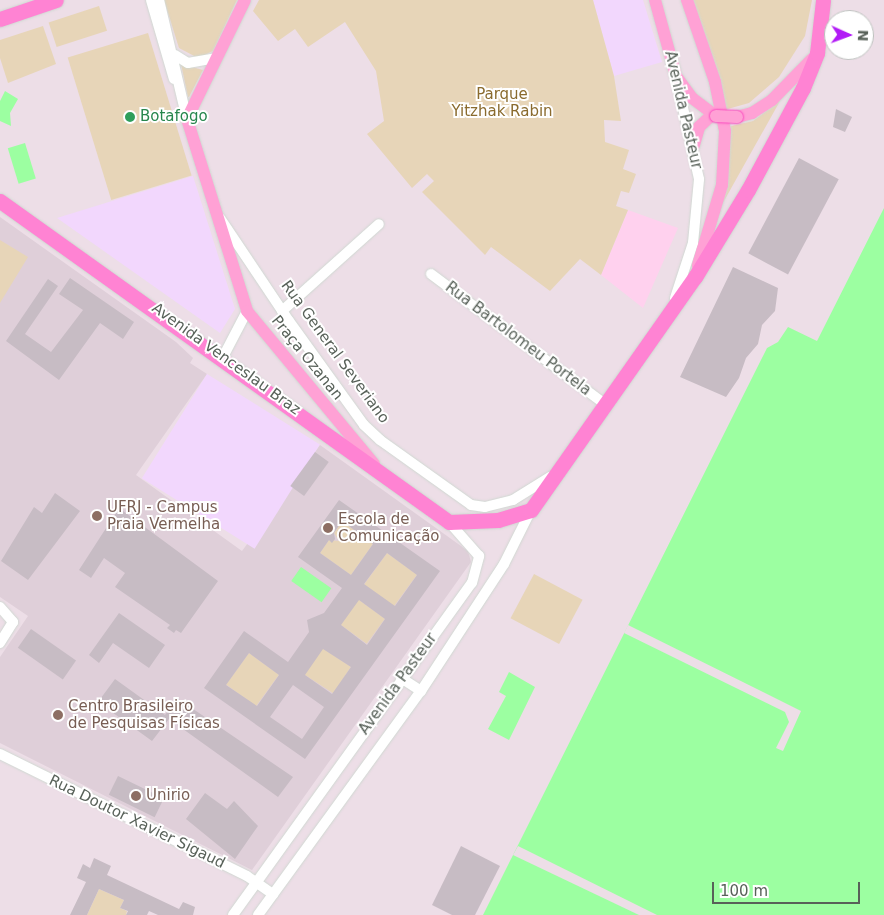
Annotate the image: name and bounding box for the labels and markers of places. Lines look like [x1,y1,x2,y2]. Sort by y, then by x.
place label: Botafogo [140,108,208,126]
marker: Botafogo [124,111,136,123]
place label: UFRJ - Campus Praia Vermelha [107,498,220,533]
marker: UFRJ - Campus Praia Vermelha [91,510,103,522]
place label: Escola de Comunicação [338,510,439,545]
marker: Escola de Comunicação [322,522,334,534]
place label: Centro Brasileiro de Pesquisas Físicas [68,697,220,732]
marker: Centro Brasileiro de Pesquisas Físicas [52,709,64,721]
place label: Unirio [146,787,190,805]
marker: Unirio [130,790,142,802]

